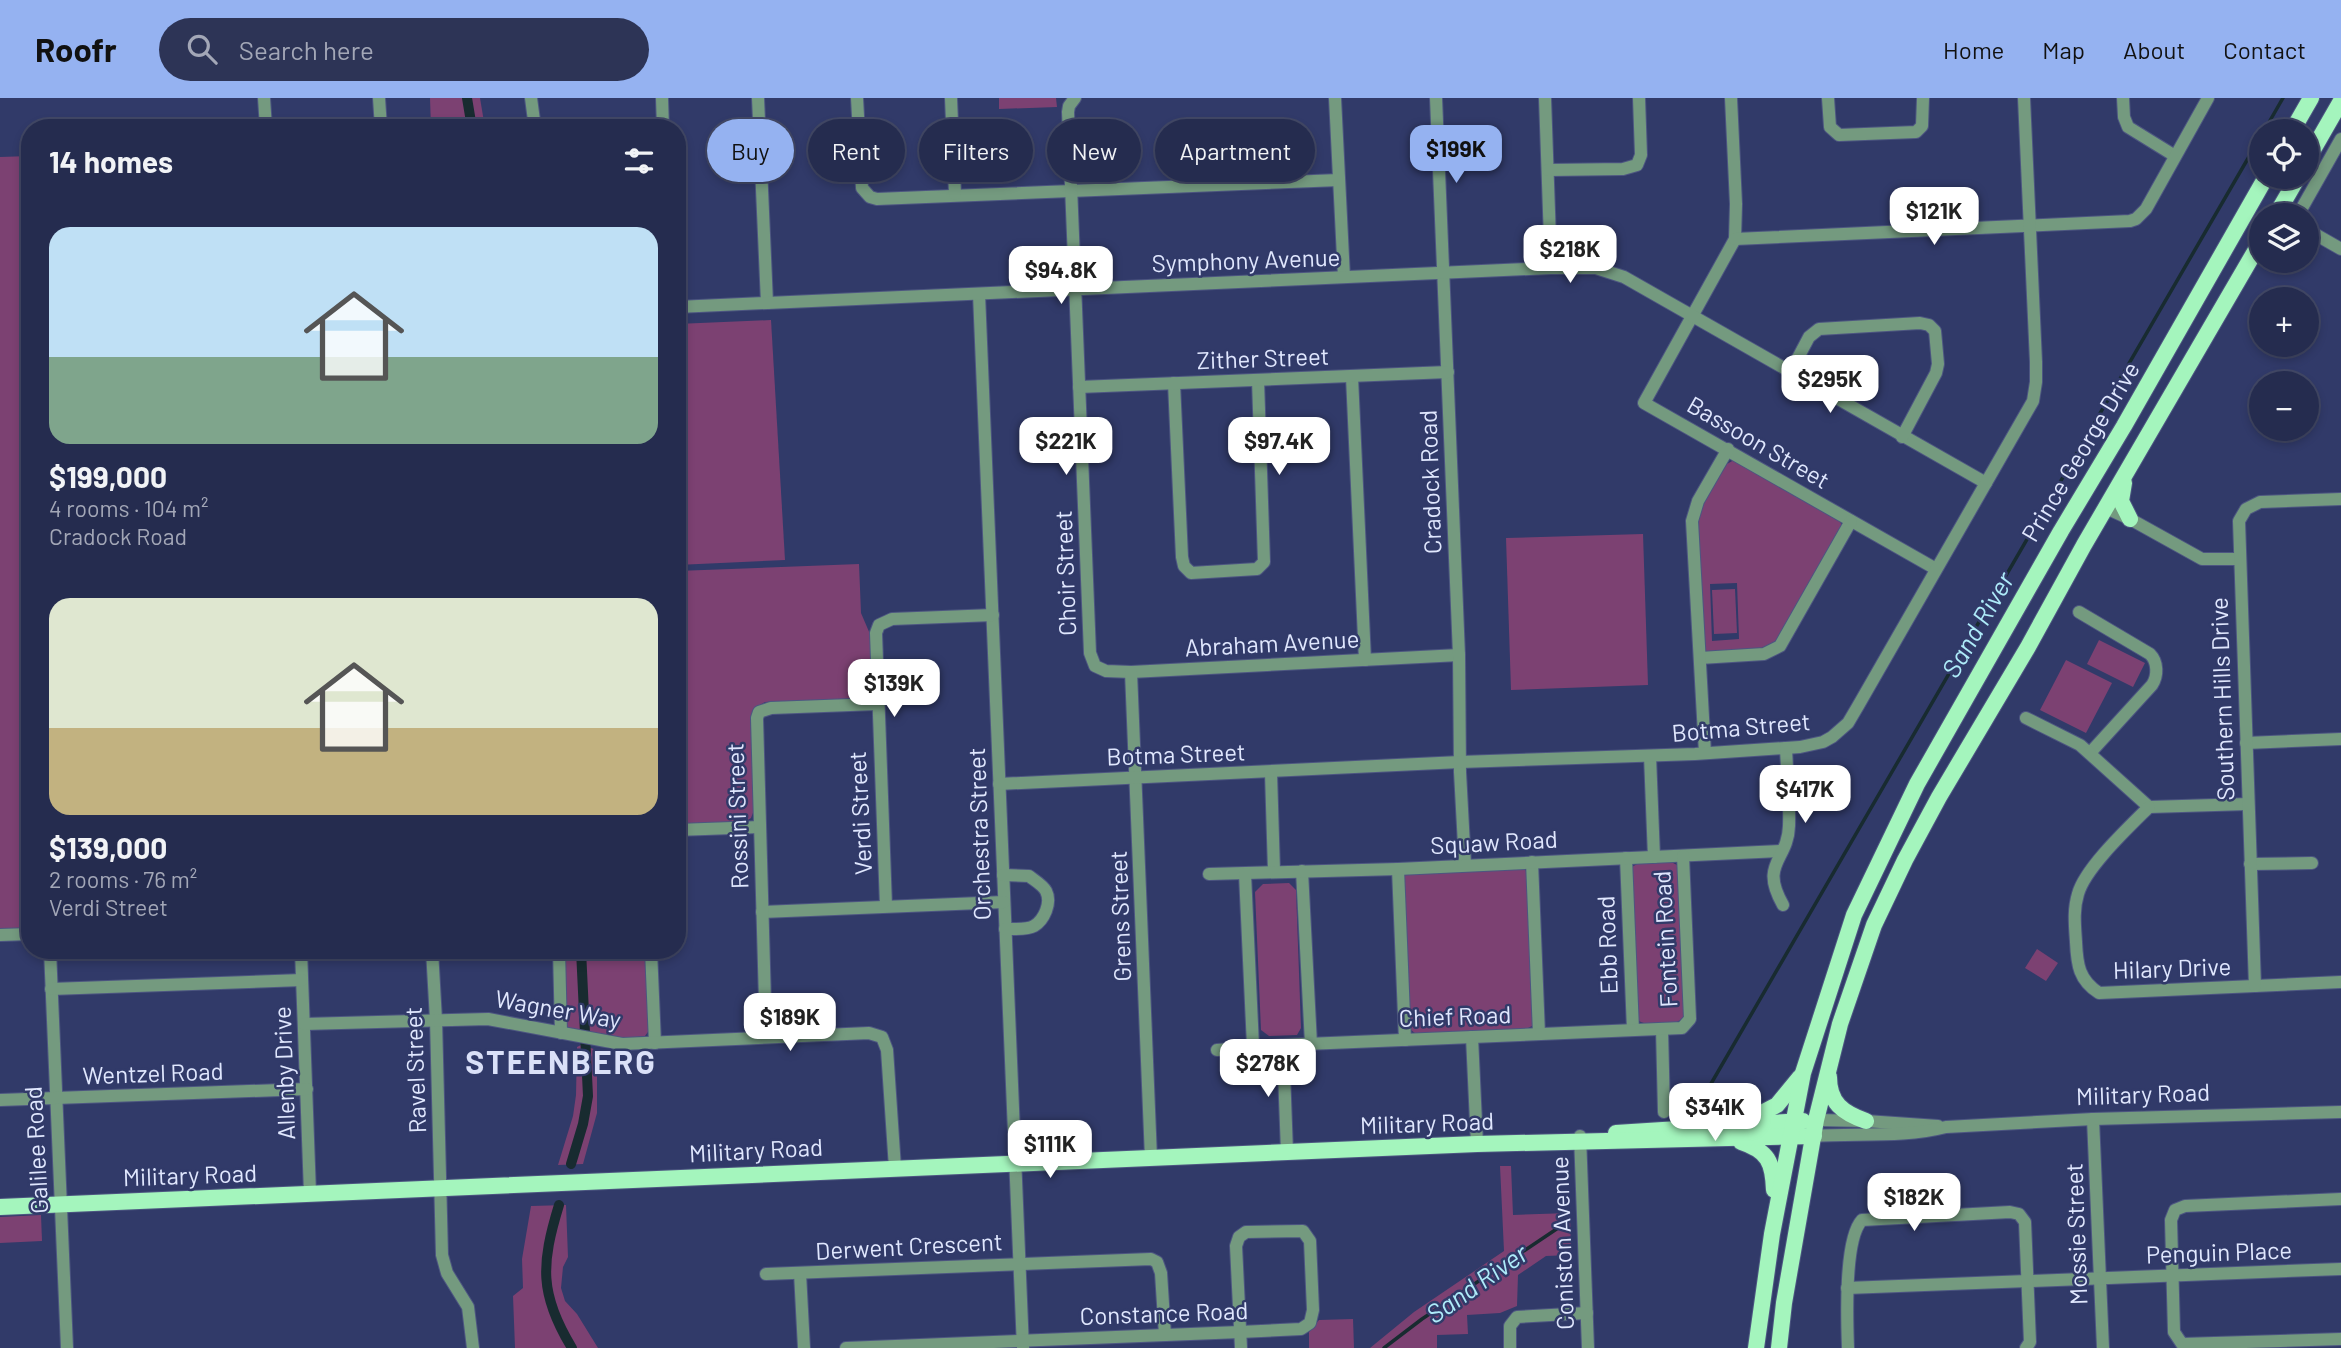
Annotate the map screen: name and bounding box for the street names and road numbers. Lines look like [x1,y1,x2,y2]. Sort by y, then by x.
street label: Symphony Avenue [1151,242,1341,277]
street label: Zither Street [1196,341,1330,374]
street label: Prince George Drive [2015,356,2145,546]
street label: Bassoon Street [1683,389,1835,494]
street label: Cradock Road [1412,410,1447,555]
street label: Choir Street [1048,510,1081,636]
street label: Southern Hills Drive [2203,597,2240,801]
street label: Abraham Avenue [1184,623,1360,662]
street label: Botma Street [1670,706,1811,747]
street label: Botma Street [1106,737,1246,770]
street label: Rossini Street [719,743,754,889]
street label: Orchestra Street [961,747,996,921]
street label: Verdi Street [842,750,877,876]
street label: Squaw Road [1430,824,1558,859]
street label: Grens Street [1103,850,1136,982]
street label: Fontein Road [1646,870,1683,1008]
street label: Ebb Road [1590,895,1623,995]
street label: Hilary Drive [2112,951,2232,984]
street label: Wagner Way [493,983,623,1034]
street label: Chief Road [1398,999,1512,1032]
street label: Allenby Drive [267,1006,300,1140]
street label: Ravel Street [398,1006,431,1134]
street label: Wentzel Road [82,1056,224,1089]
street label: Military Road [2075,1077,2211,1110]
street label: Galilee Road [18,1086,53,1214]
street label: Military Road [1359,1106,1495,1139]
street label: Military Road [688,1132,824,1167]
street label: Coniston Avenue [1544,1156,1579,1330]
street label: Military Road [122,1158,258,1191]
street label: Mossie Street [2059,1162,2092,1306]
street label: Derwent Crescent [815,1226,1003,1265]
street label: Penguin Place [2145,1234,2293,1269]
street label: Constance Road [1079,1295,1249,1330]

